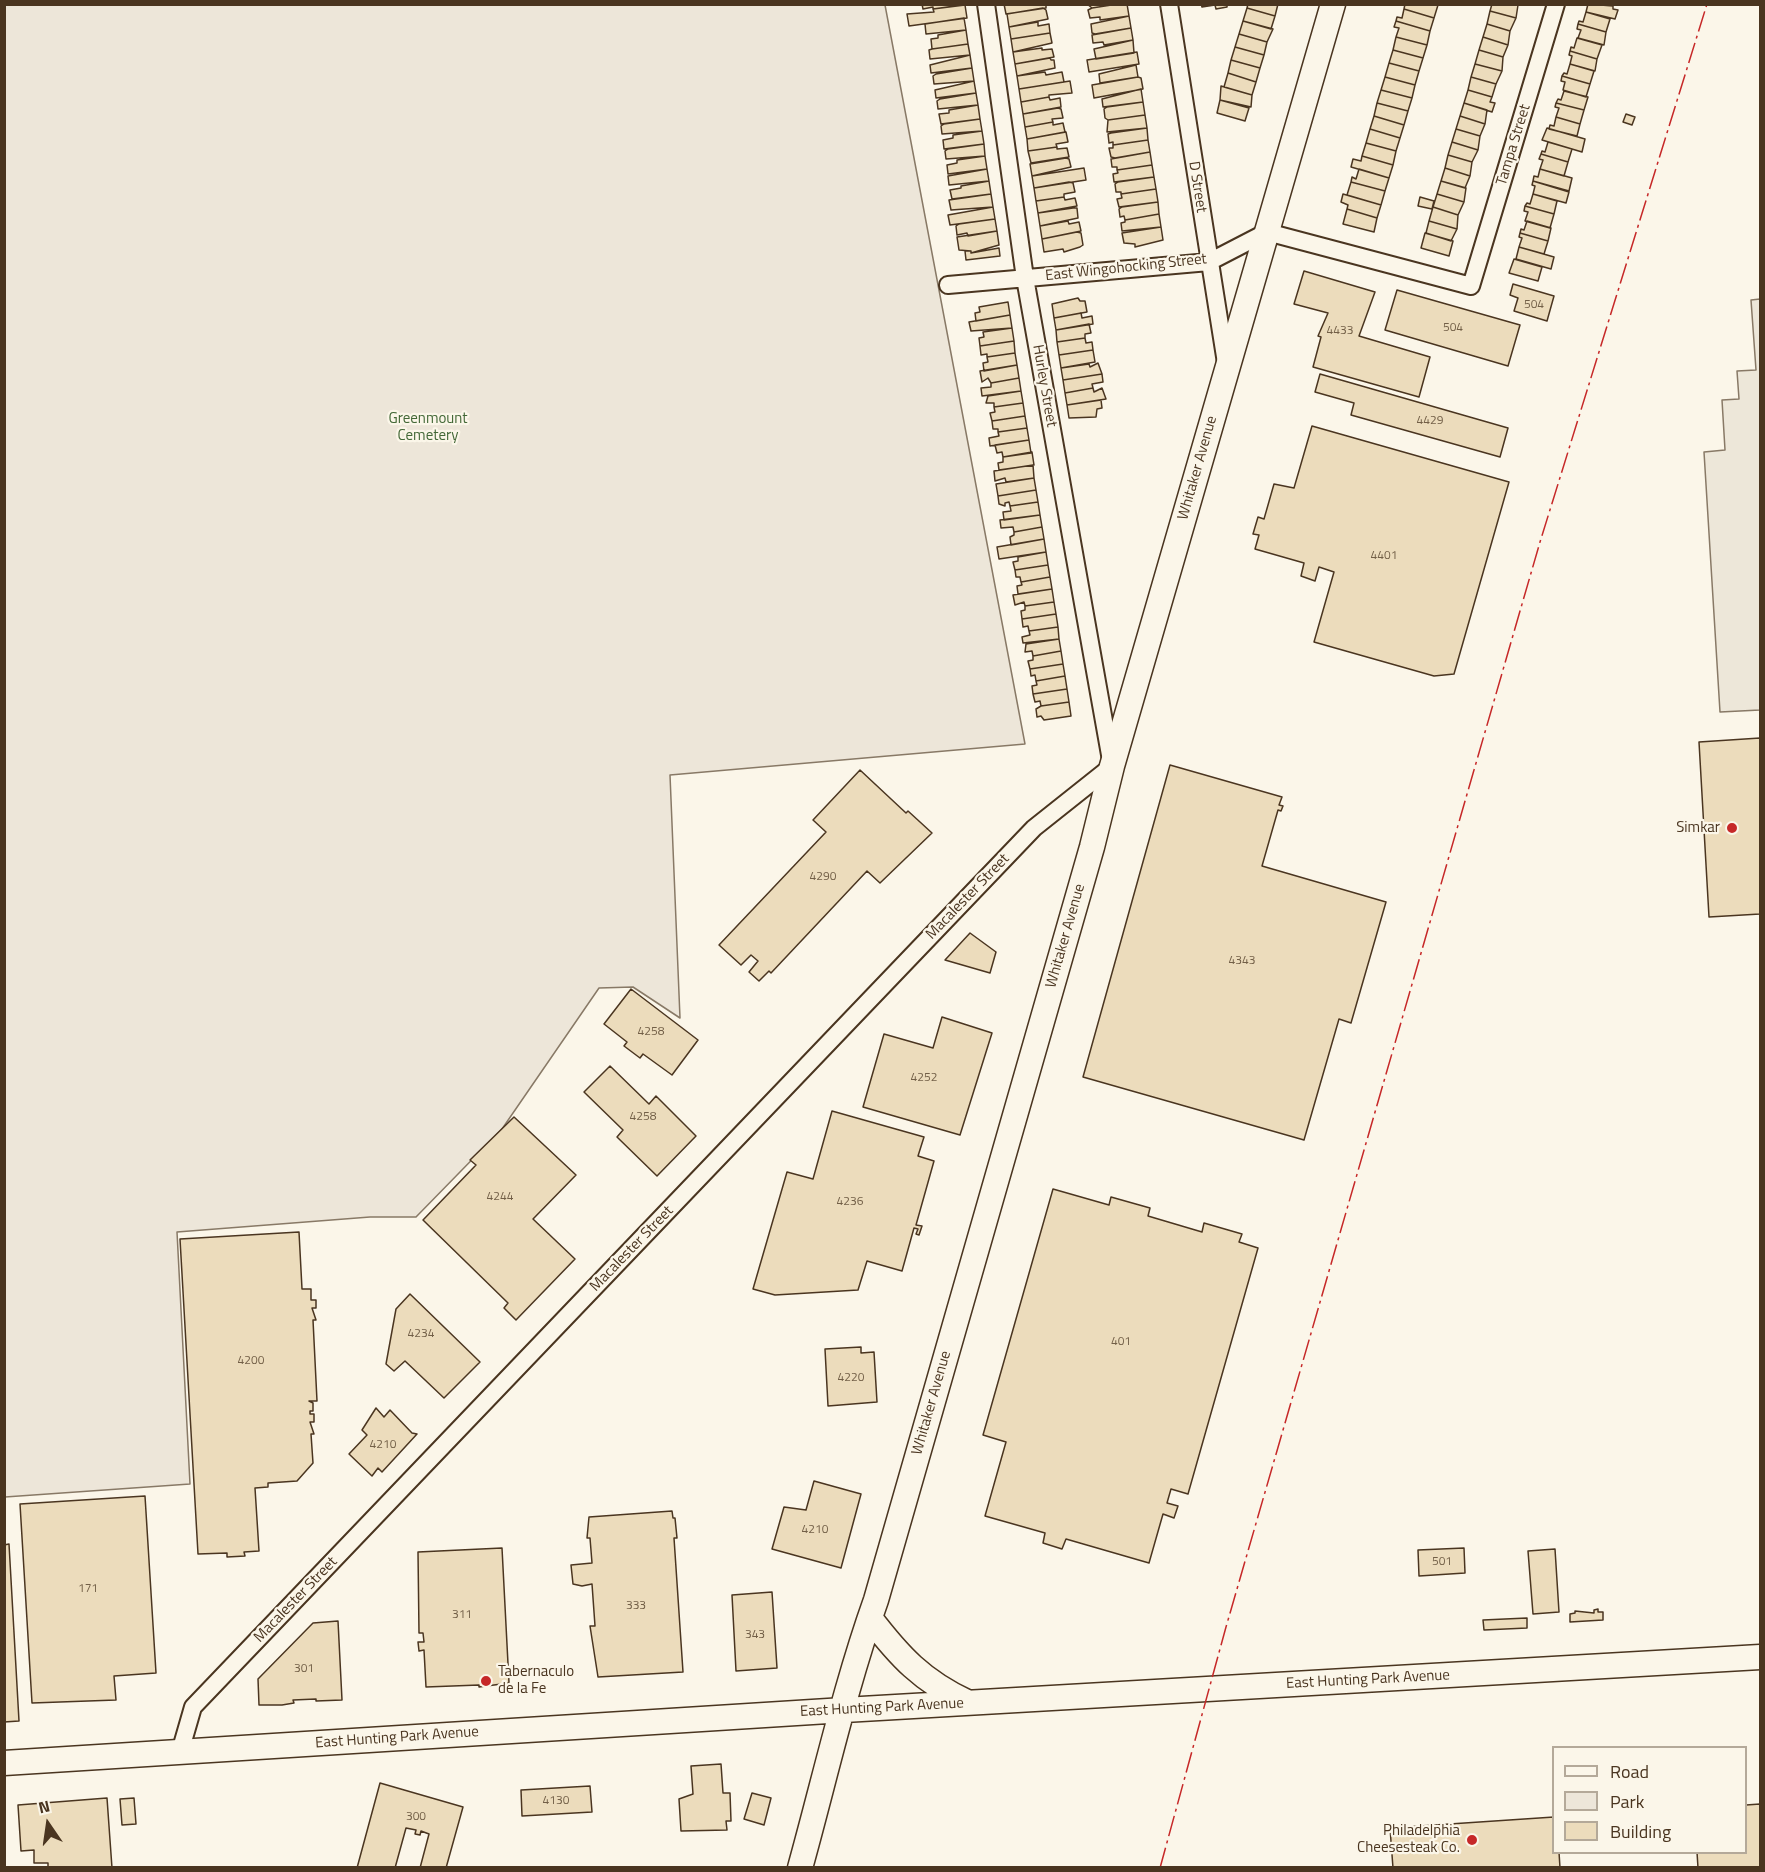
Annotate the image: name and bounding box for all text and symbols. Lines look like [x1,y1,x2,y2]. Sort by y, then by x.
street label: Tampa Street [1493,102,1535,188]
street label: D Street [1184,160,1210,214]
street label: East Wingohocking Street [1044,251,1208,285]
house number: 504 [1524,298,1544,312]
house number: 504 [1443,321,1463,335]
house number: 4433 [1327,324,1353,338]
street label: Hurley Street [1028,343,1060,429]
park label: Greenmount Cemetery [388,410,468,445]
street label: Whitaker Avenue [1175,414,1221,522]
house number: 4429 [1417,414,1443,428]
house number: 4401 [1371,549,1397,563]
place label: Simkar [1676,819,1720,837]
marker: Simkar [1725,821,1739,835]
street label: Macalester Street [923,850,1013,944]
house number: 4290 [810,870,836,884]
street label: Whitaker Avenue [1043,882,1089,990]
house number: 4343 [1229,954,1255,968]
house number: 4258 [638,1025,664,1039]
house number: 4252 [911,1071,937,1085]
house number: 4258 [630,1110,656,1124]
house number: 4244 [487,1190,513,1204]
house number: 4236 [837,1195,863,1209]
street label: Macalester Street [587,1202,677,1296]
house number: 4234 [408,1327,434,1341]
house number: 401 [1111,1335,1131,1349]
street label: Whitaker Avenue [909,1349,955,1457]
house number: 4200 [238,1354,264,1368]
house number: 4220 [838,1371,864,1385]
house number: 4210 [370,1438,396,1452]
house number: 4210 [802,1523,828,1537]
street label: Macalester Street [251,1553,341,1647]
house number: 501 [1432,1555,1452,1569]
house number: 171 [78,1582,98,1596]
house number: 333 [626,1599,646,1613]
house number: 311 [452,1608,472,1622]
house number: 343 [745,1628,765,1642]
house number: 301 [294,1662,314,1676]
place label: Tabernaculo de la Fe [498,1663,574,1698]
street label: East Hunting Park Avenue [1286,1667,1450,1693]
marker: Tabernaculo de la Fe [479,1674,493,1688]
street label: East Hunting Park Avenue [800,1695,964,1721]
street label: East Hunting Park Avenue [315,1723,479,1753]
legend [1552,1746,1747,1854]
text: Road [1610,1758,1649,1785]
text: Park [1610,1788,1644,1815]
north arrow [18,1794,78,1854]
text: N [36,1794,52,1819]
house number: 4130 [543,1794,569,1808]
house number: 300 [406,1810,426,1824]
text: Building [1610,1818,1671,1845]
place label: Philadelphia Cheesesteak Co. [1357,1822,1460,1857]
marker: Philadelphia Cheesesteak Co. [1465,1833,1479,1847]

